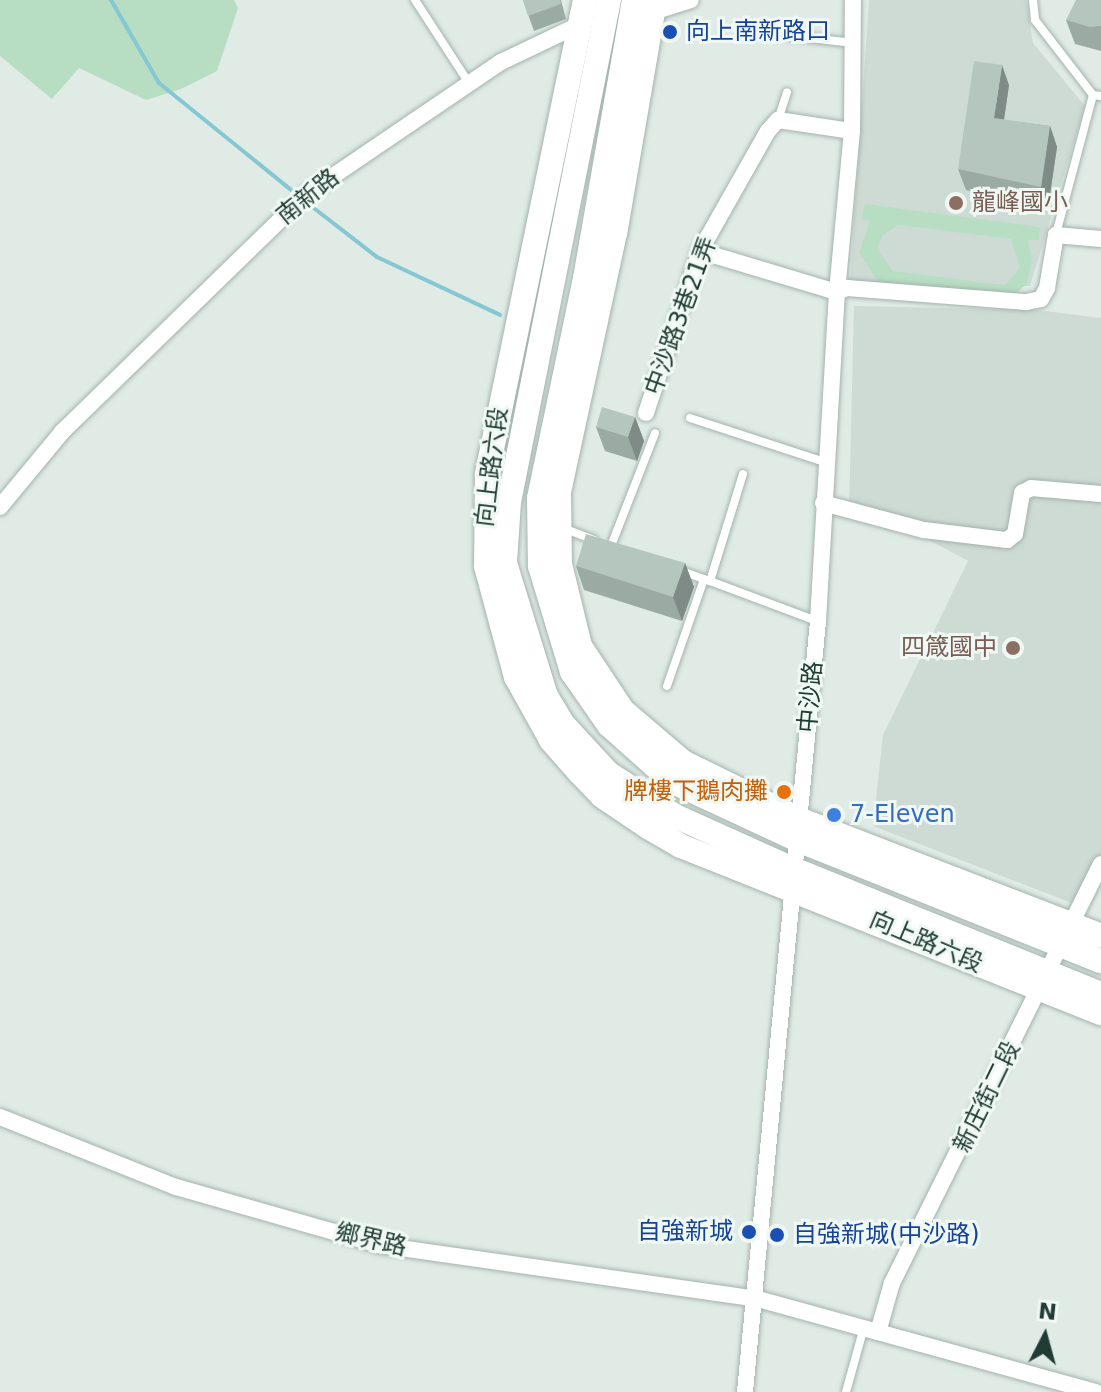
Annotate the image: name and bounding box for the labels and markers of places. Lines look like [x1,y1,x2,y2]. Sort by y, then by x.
place label: 向上南新路口 [686,18,830,46]
marker: 向上南新路口 [661,23,679,41]
place label: 龍峰國小 [972,189,1068,217]
marker: 龍峰國小 [947,194,965,212]
place label: 四箴國中 [901,634,997,662]
marker: 四箴國中 [1004,639,1022,657]
place label: 牌樓下鵝肉攤 [624,778,768,806]
marker: 牌樓下鵝肉攤 [775,783,793,801]
place label: 7-Eleven [850,801,955,829]
marker: 7-Eleven [825,806,843,824]
place label: 自強新城 [637,1218,733,1246]
place label: 自強新城(中沙路) [793,1221,980,1249]
marker: 自強新城 [740,1223,758,1241]
marker: 自強新城(中沙路) [768,1226,786,1244]

